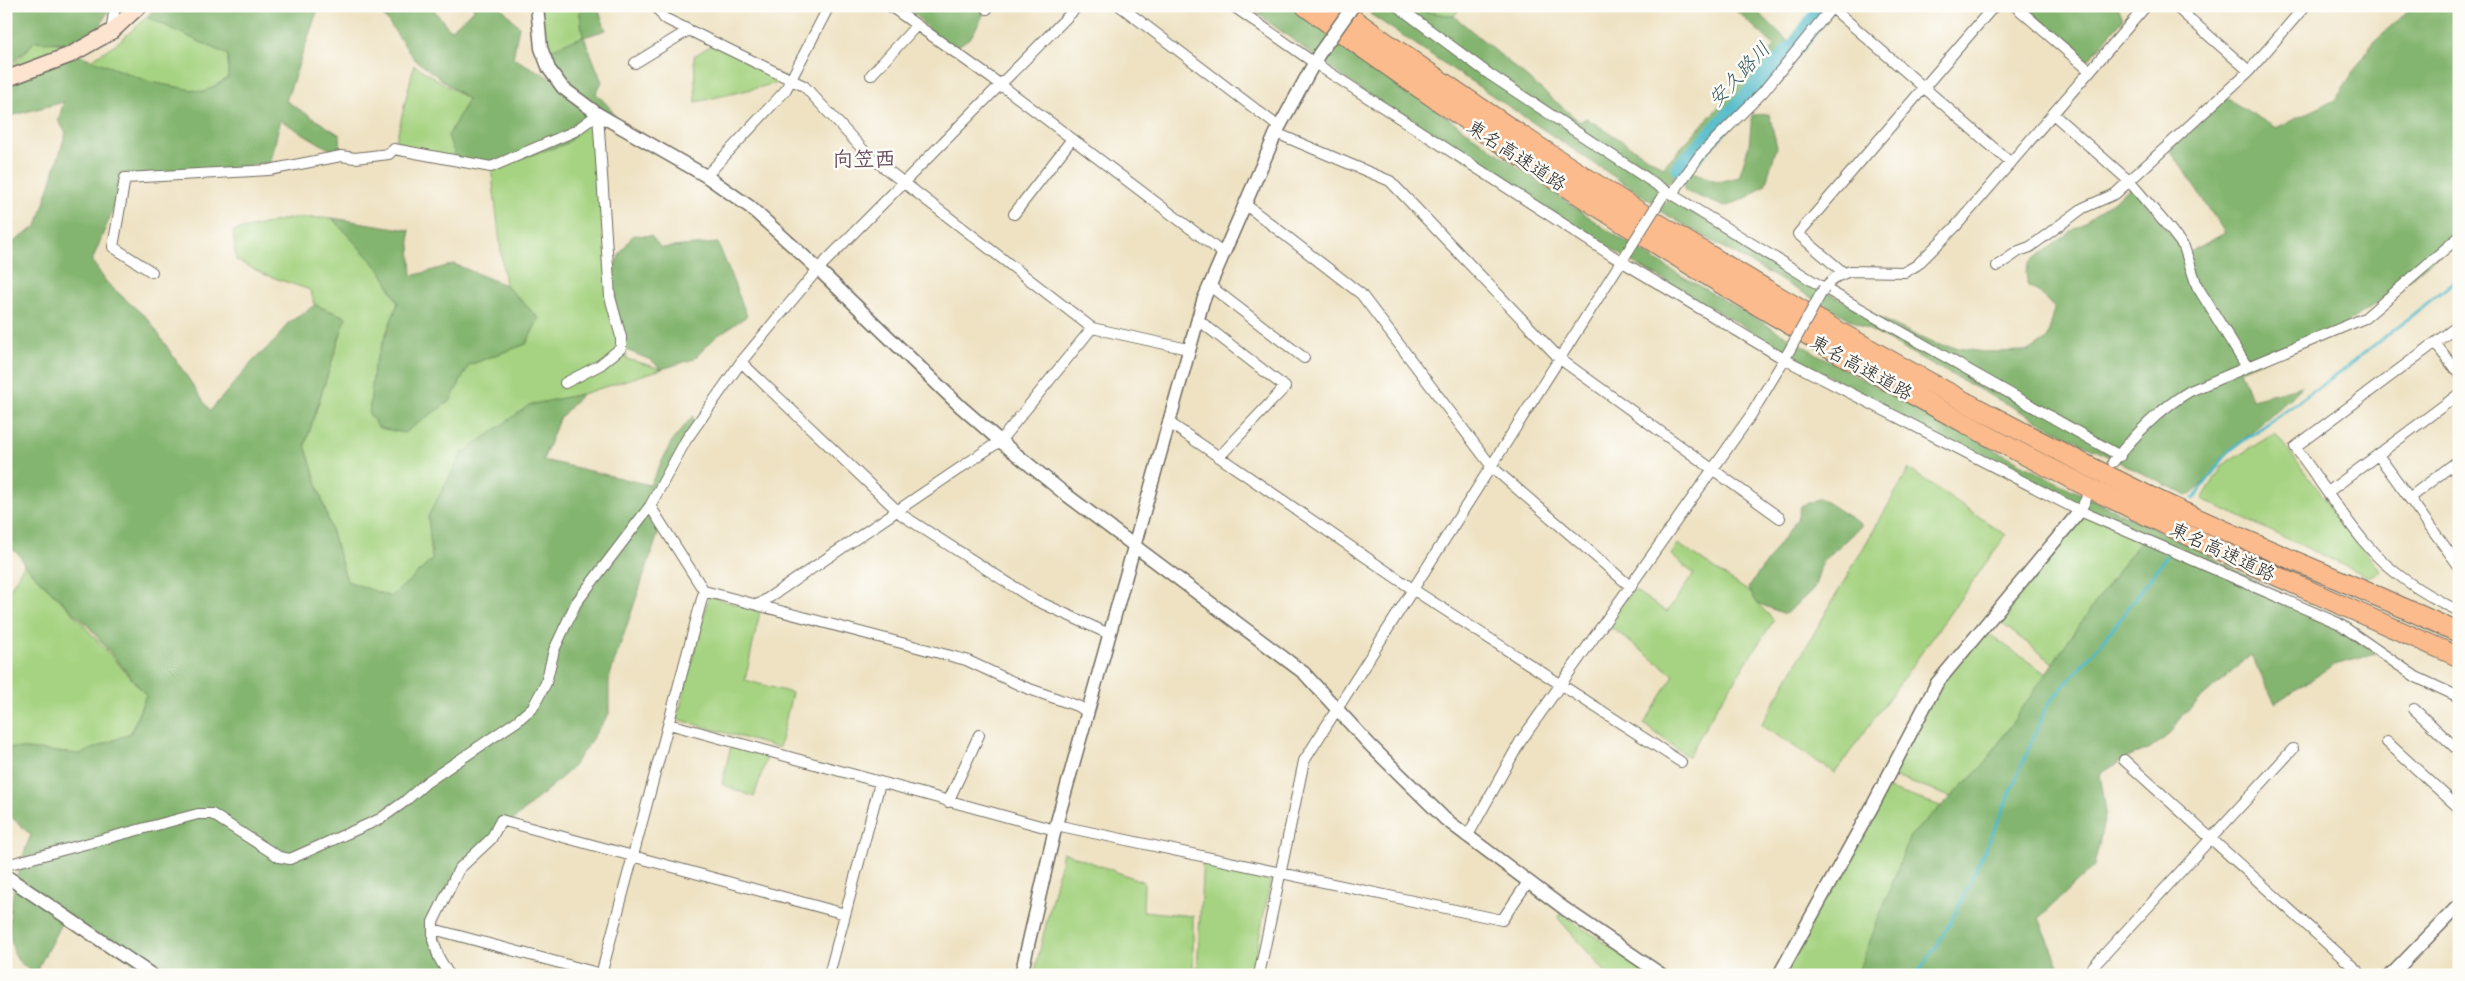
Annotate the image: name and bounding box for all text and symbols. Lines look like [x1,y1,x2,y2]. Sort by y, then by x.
water label: 安久路川 [1703,37,1777,113]
street label: 東名高速道路 [1462,115,1571,198]
district label: 向笠西 [833,146,896,174]
street label: 東名高速道路 [1805,330,1917,407]
street label: 東名高速道路 [2165,517,2279,588]

